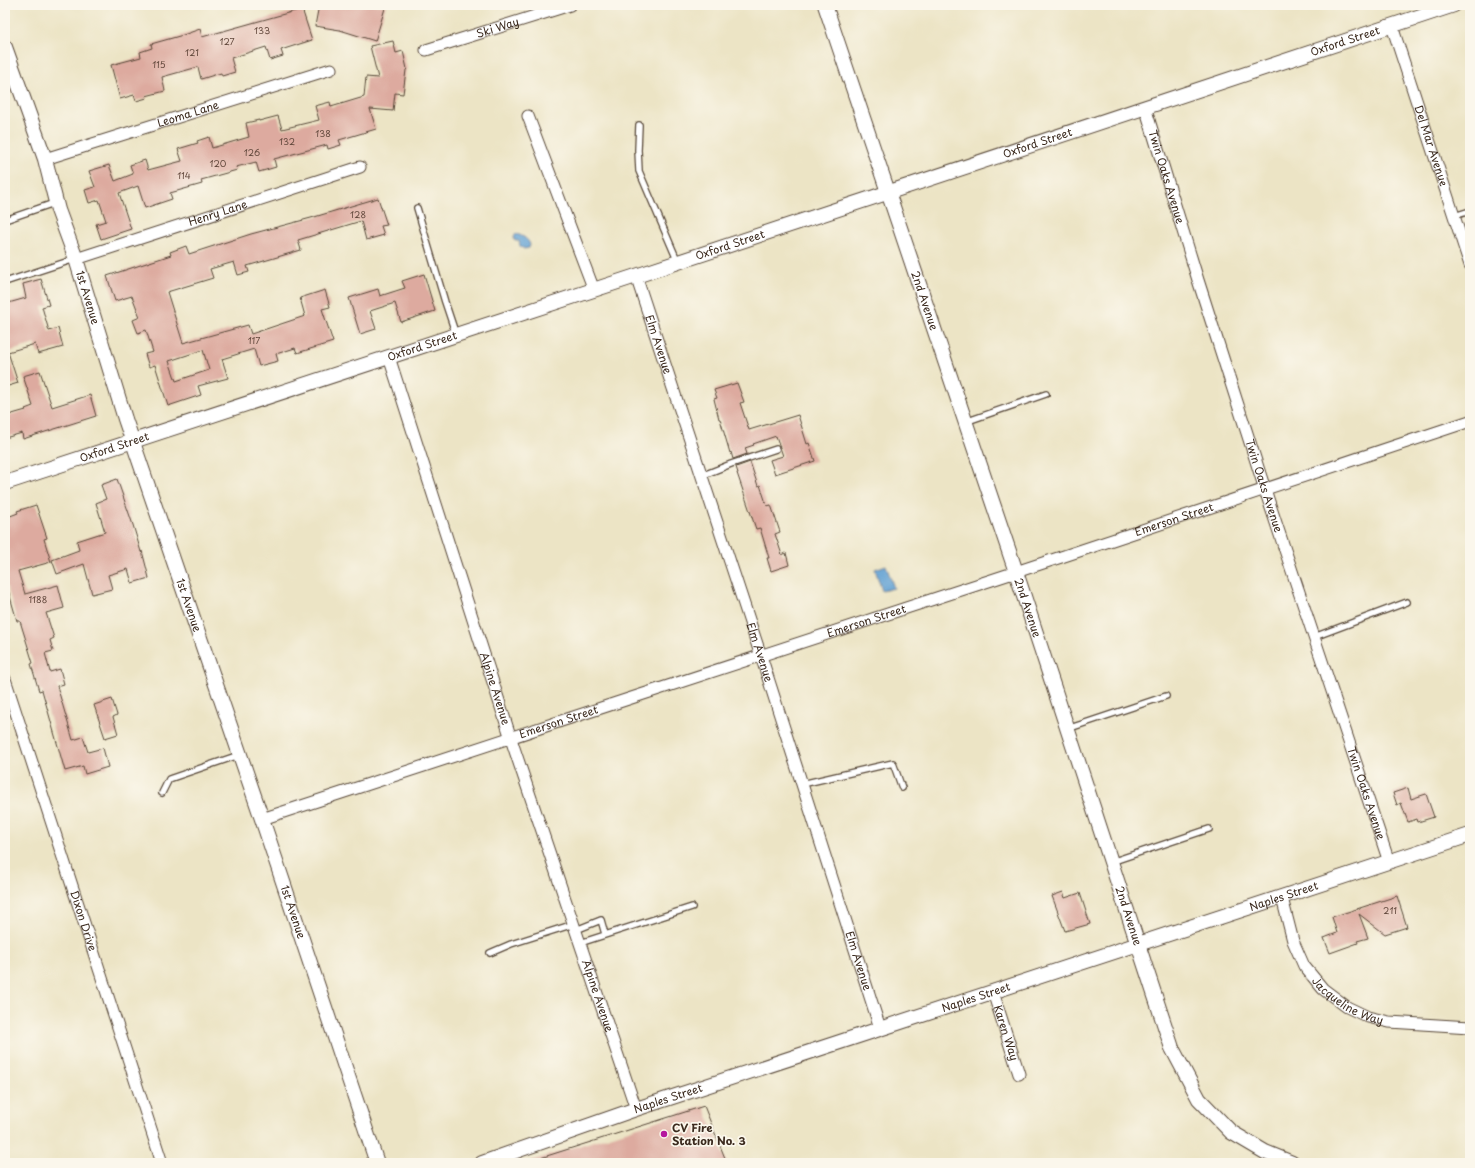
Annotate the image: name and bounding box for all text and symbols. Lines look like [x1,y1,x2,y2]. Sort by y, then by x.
street label: Ski Way [474,12,521,42]
street label: Oxford Street [1308,21,1382,60]
house number: 133 [254,23,270,37]
house number: 127 [219,34,235,48]
house number: 121 [185,45,199,59]
house number: 115 [152,57,166,71]
street label: Leoma Lane [155,96,221,131]
street label: Del Mar Avenue [1410,103,1453,189]
street label: Oxford Street [1000,123,1075,162]
house number: 138 [315,126,331,140]
street label: Twin Oaks Avenue [1145,128,1189,226]
house number: 132 [279,134,295,148]
house number: 126 [244,145,260,159]
house number: 120 [210,156,227,170]
house number: 114 [177,168,191,182]
street label: Henry Lane [186,195,249,230]
house number: 128 [350,207,366,221]
street label: Oxford Street [693,225,767,264]
street label: 1st Avenue [72,268,105,326]
street label: 2nd Avenue [907,269,943,332]
street label: Elm Avenue [641,312,677,376]
street label: Oxford Street [385,326,459,365]
house number: 117 [248,333,260,347]
street label: Oxford Street [77,427,152,466]
street label: Twin Oaks Avenue [1241,437,1288,534]
street label: Emerson Street [1132,498,1216,540]
street label: 1st Avenue [172,576,206,634]
street label: 2nd Avenue [1011,576,1046,640]
house number: 1188 [29,592,47,606]
street label: Emerson Street [825,600,908,641]
street label: Elm Avenue [743,620,778,684]
street label: Alpine Avenue [476,650,515,727]
street label: Emerson Street [517,700,601,742]
street label: Twin Oaks Avenue [1343,744,1390,842]
street label: Naples Street [1247,876,1321,915]
street label: 1st Avenue [277,883,310,941]
street label: 2nd Avenue [1111,884,1147,947]
street label: Dixon Drive [66,888,102,953]
house number: 211 [1383,903,1397,917]
street label: Elm Avenue [842,929,876,992]
street label: Alpine Avenue [578,957,618,1034]
street label: Jacqueline Way [1308,973,1385,1028]
street label: Naples Street [939,977,1013,1016]
street label: Karen Way [990,1003,1023,1063]
street label: Naples Street [631,1079,705,1117]
place label: CV Fire Station No. 3 [672,1119,746,1149]
marker: CV Fire Station No. 3 [659,1129,669,1139]

